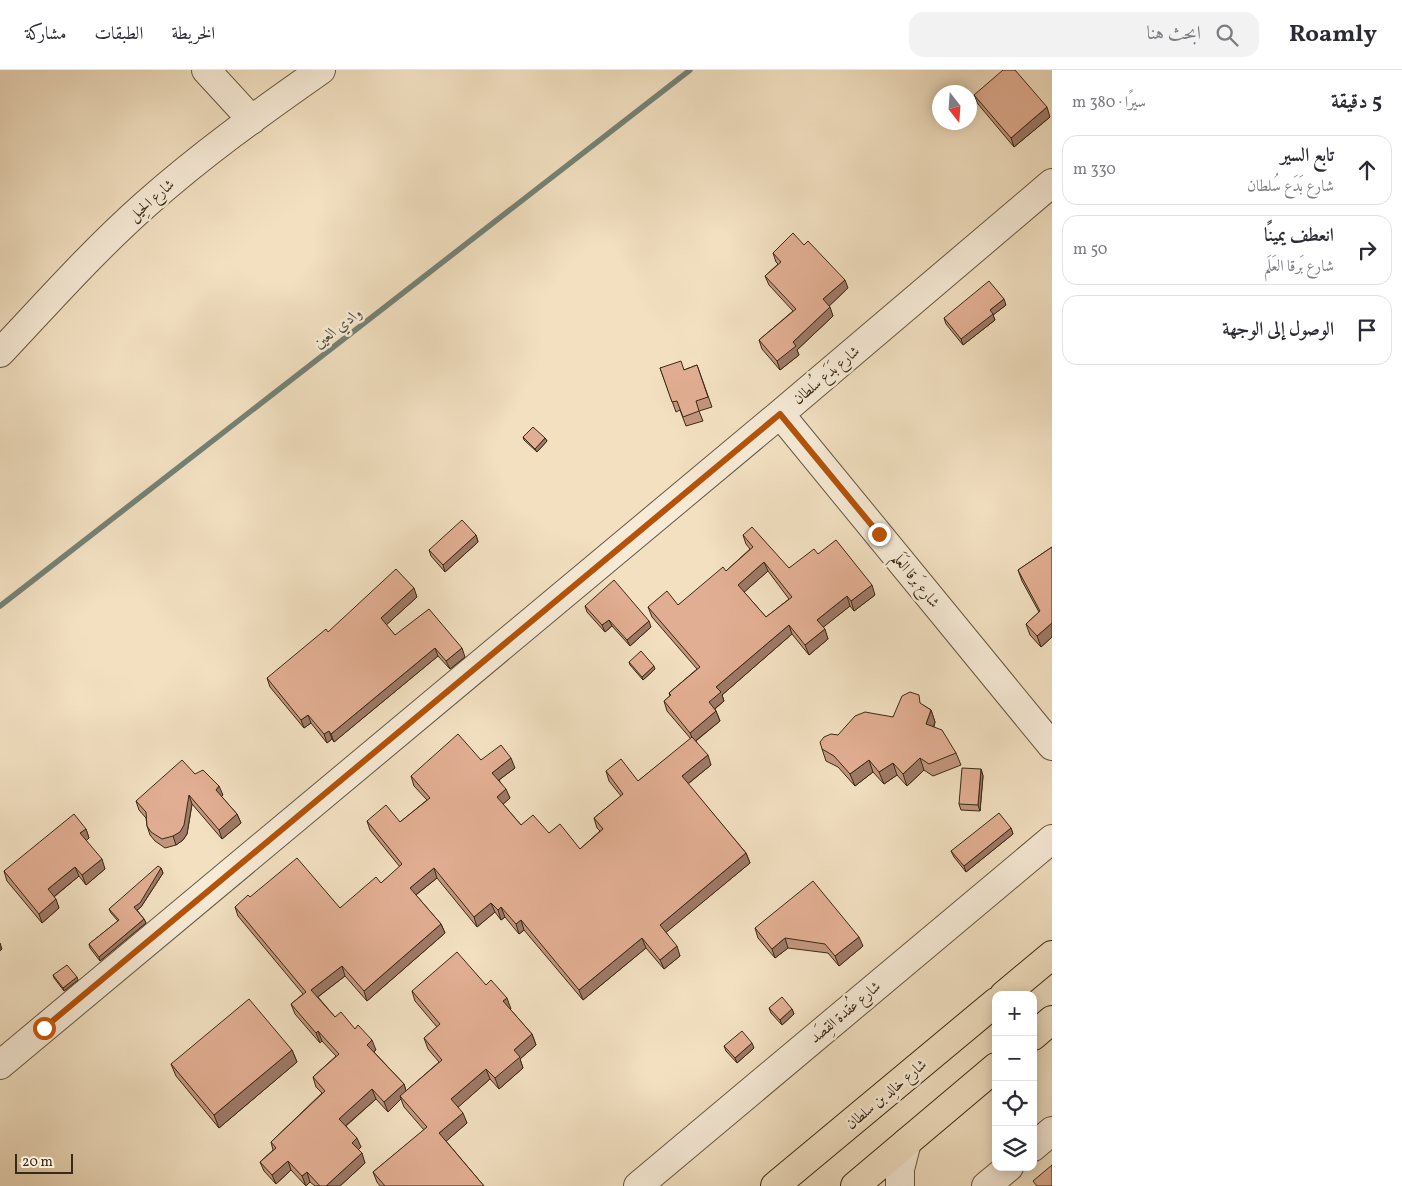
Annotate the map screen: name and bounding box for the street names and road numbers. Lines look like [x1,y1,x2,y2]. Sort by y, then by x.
street label: شارع الحِيل [124,175,180,228]
street label: شارع بَدَع سُلطان [786,339,866,411]
street label: شارع بَرقا العَلَم [884,548,945,615]
street label: شارع عُقدة القِصَد [803,974,887,1050]
street label: شارع خالِد بن سلطان [842,1055,933,1136]

